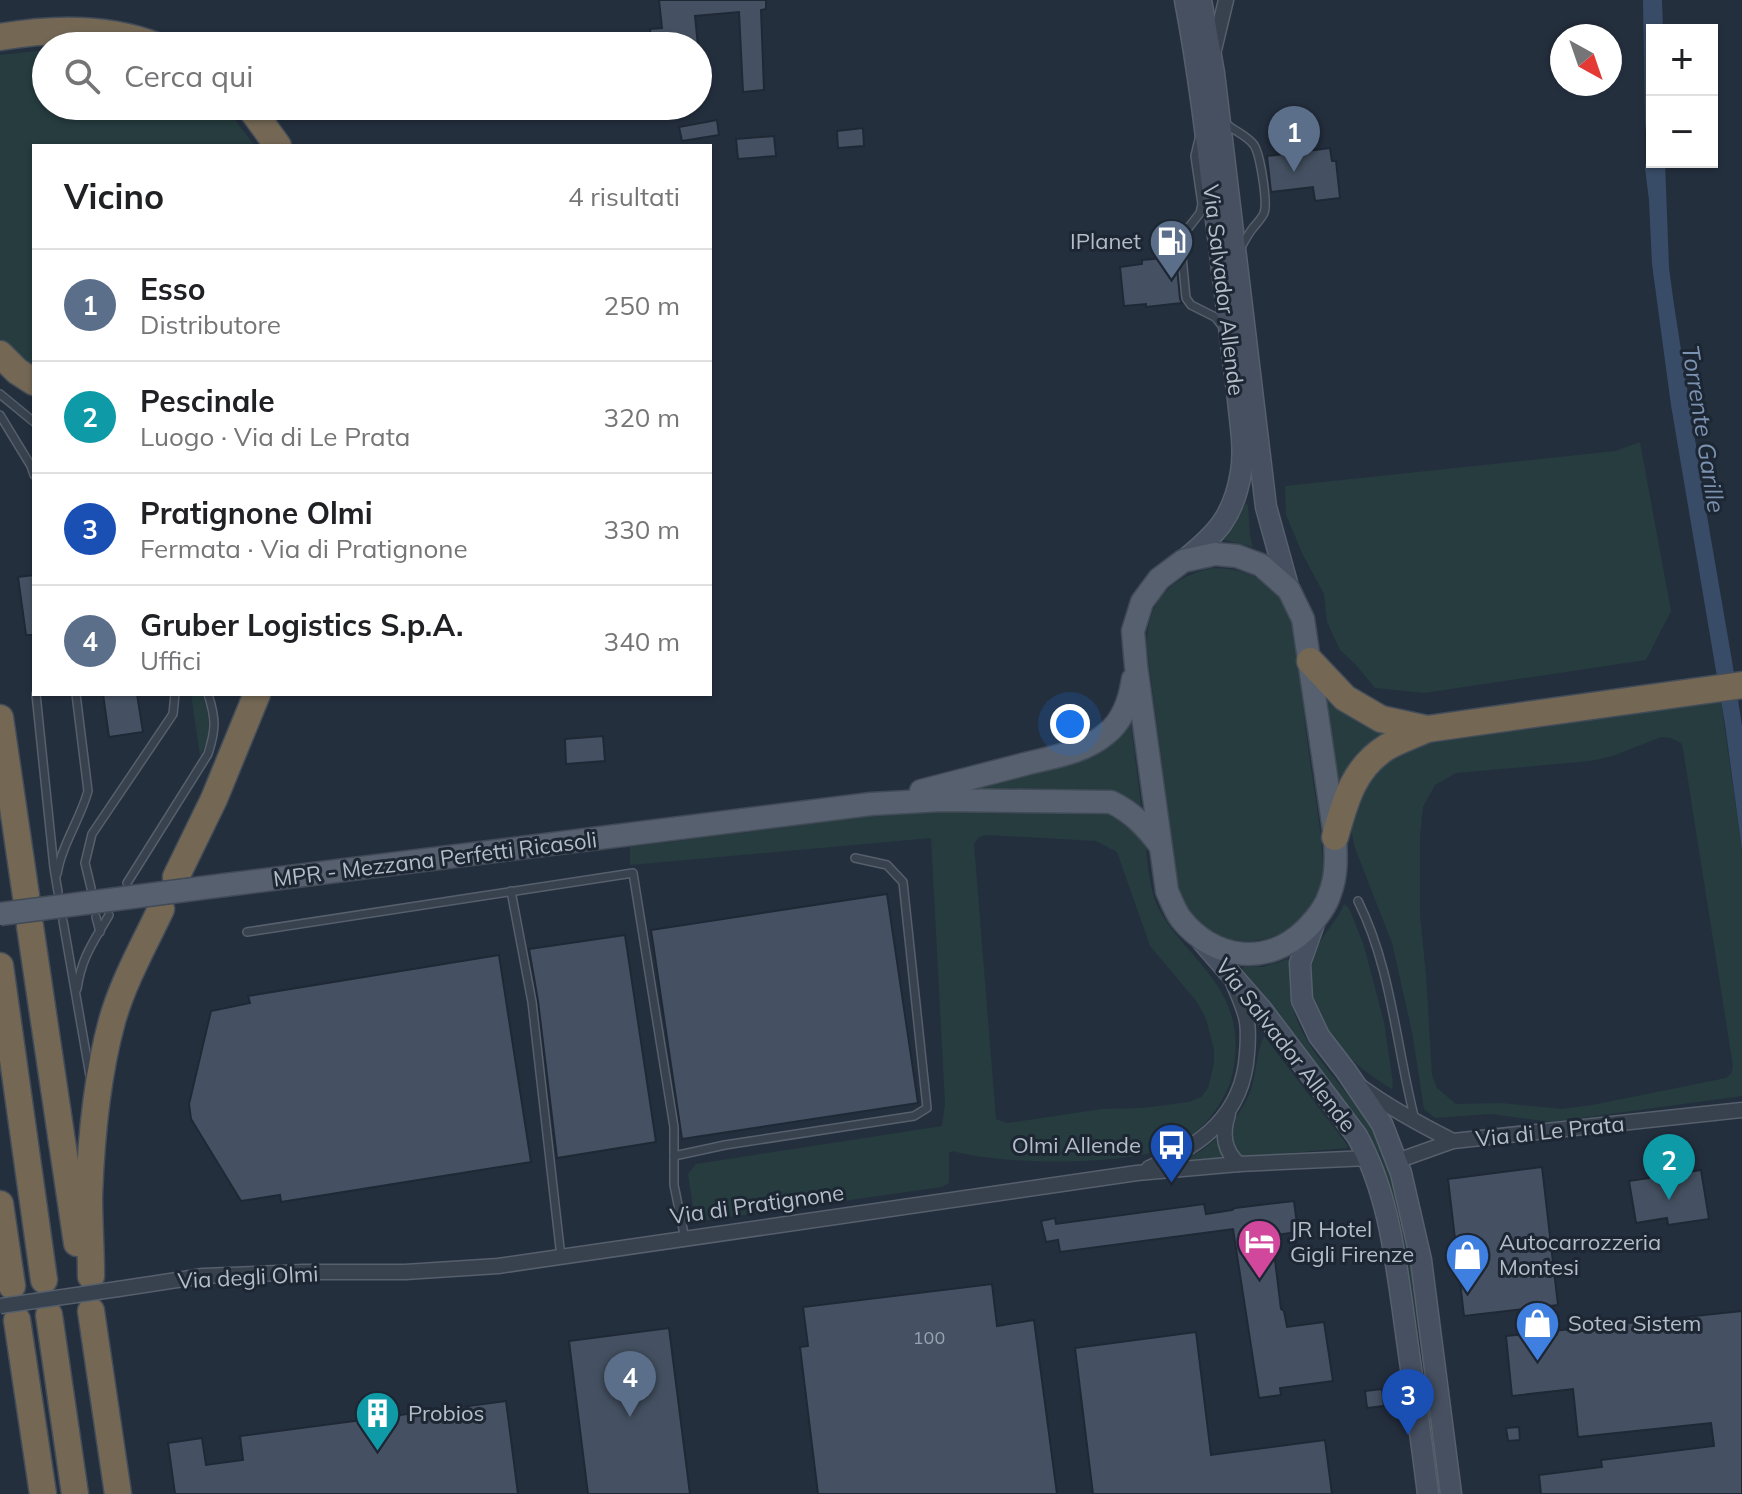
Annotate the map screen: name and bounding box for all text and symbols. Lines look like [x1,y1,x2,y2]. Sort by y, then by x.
north arrow [1550,24,1622,96]
map controls [1646,24,1718,168]
button: + [1646,24,1718,96]
search box [32,32,712,120]
icon: search [60,54,104,98]
text: Cerca qui [124,57,254,95]
button: − [1646,96,1718,168]
pin: 1 [1268,106,1320,172]
text: Vicino [64,175,164,218]
text: 4 risultati [568,180,680,213]
street label: Via Salvador Allende [1197,183,1251,397]
fuel station icon: IPlanet [1148,217,1196,280]
place label: IPlanet [1070,227,1141,255]
text: Esso [140,270,206,308]
text: 1 [82,289,98,322]
text: 250 m [604,289,680,322]
text: Distributore [140,308,281,341]
water label: Torrente Garille [1676,343,1732,515]
text: Pescinale [140,382,275,420]
text: 2 [82,401,98,434]
text: 320 m [604,401,680,434]
text: Luogo · Via di Le Prata [140,420,410,453]
text: Pratignone Olmi [140,494,373,532]
text: 3 [82,513,98,546]
text: 330 m [604,513,680,546]
text: Fermata · Via di Pratignone [140,532,468,565]
text: Gruber Logistics S.p.A. [140,606,463,644]
text: 4 [82,625,98,658]
text: 340 m [604,625,680,658]
text: Uffici [140,644,201,677]
your location [1050,704,1090,744]
street label: MPR - Mezzana Perfetti Ricasoli [272,825,598,893]
street label: Via Salvador Allende [1210,953,1362,1137]
street label: Via di Le Prata [1474,1109,1626,1153]
bus stop icon: Olmi Allende [1148,1121,1196,1184]
place label: Olmi Allende [1012,1131,1141,1159]
pin: 2 [1643,1134,1695,1200]
street label: Via di Pratignone [668,1178,846,1230]
place label: JR Hotel Gigli Firenze [1290,1215,1414,1268]
hotel icon: JR Hotel Gigli Firenze [1235,1218,1283,1281]
place label: Autocarrozzeria Montesi [1499,1228,1661,1281]
shop icon: Autocarrozzeria Montesi [1444,1231,1492,1294]
street label: Via degli Olmi [177,1259,319,1295]
shop icon: Sotea Sistem [1513,1299,1561,1362]
place label: Sotea Sistem [1568,1309,1701,1337]
house number: 100 [913,1326,945,1349]
pin: 4 [604,1351,656,1417]
pin: 3 [1382,1369,1434,1435]
building icon: Probios [353,1389,401,1452]
place label: Probios [408,1399,484,1427]

